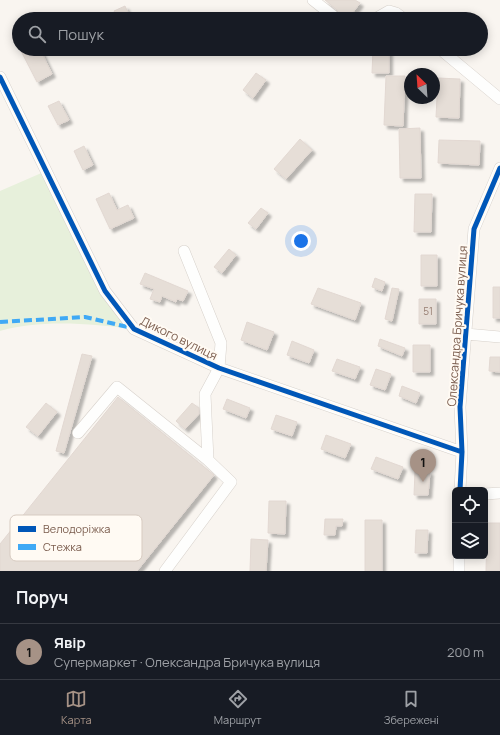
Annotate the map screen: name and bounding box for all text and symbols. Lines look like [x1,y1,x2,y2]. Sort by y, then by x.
search box [12,12,488,56]
icon: search [26,23,48,45]
text: Пошук [58,24,104,45]
north arrow [404,68,440,104]
your location [291,231,311,251]
street label: Олександра Бричука вулиця [443,245,471,407]
house number: 51 [423,304,433,318]
street label: Дикого вулиця [138,312,220,364]
pin: 1 [410,449,436,482]
map controls [452,487,488,559]
button: locate [452,487,488,523]
legend [10,515,142,561]
text: Велодоріжка [43,521,110,536]
button: layers [452,523,488,559]
text: Стежка [43,539,82,554]
text: Поруч [16,586,68,609]
text: Явiр [54,632,86,653]
text: 1 [26,643,32,661]
text: 200 m [447,643,484,661]
text: Супермаркет · Олександра Бричука вулиця [54,653,320,671]
tab: Карта [61,688,92,727]
tab: Маршрут [214,688,262,727]
tab: Збережені [384,688,439,727]

